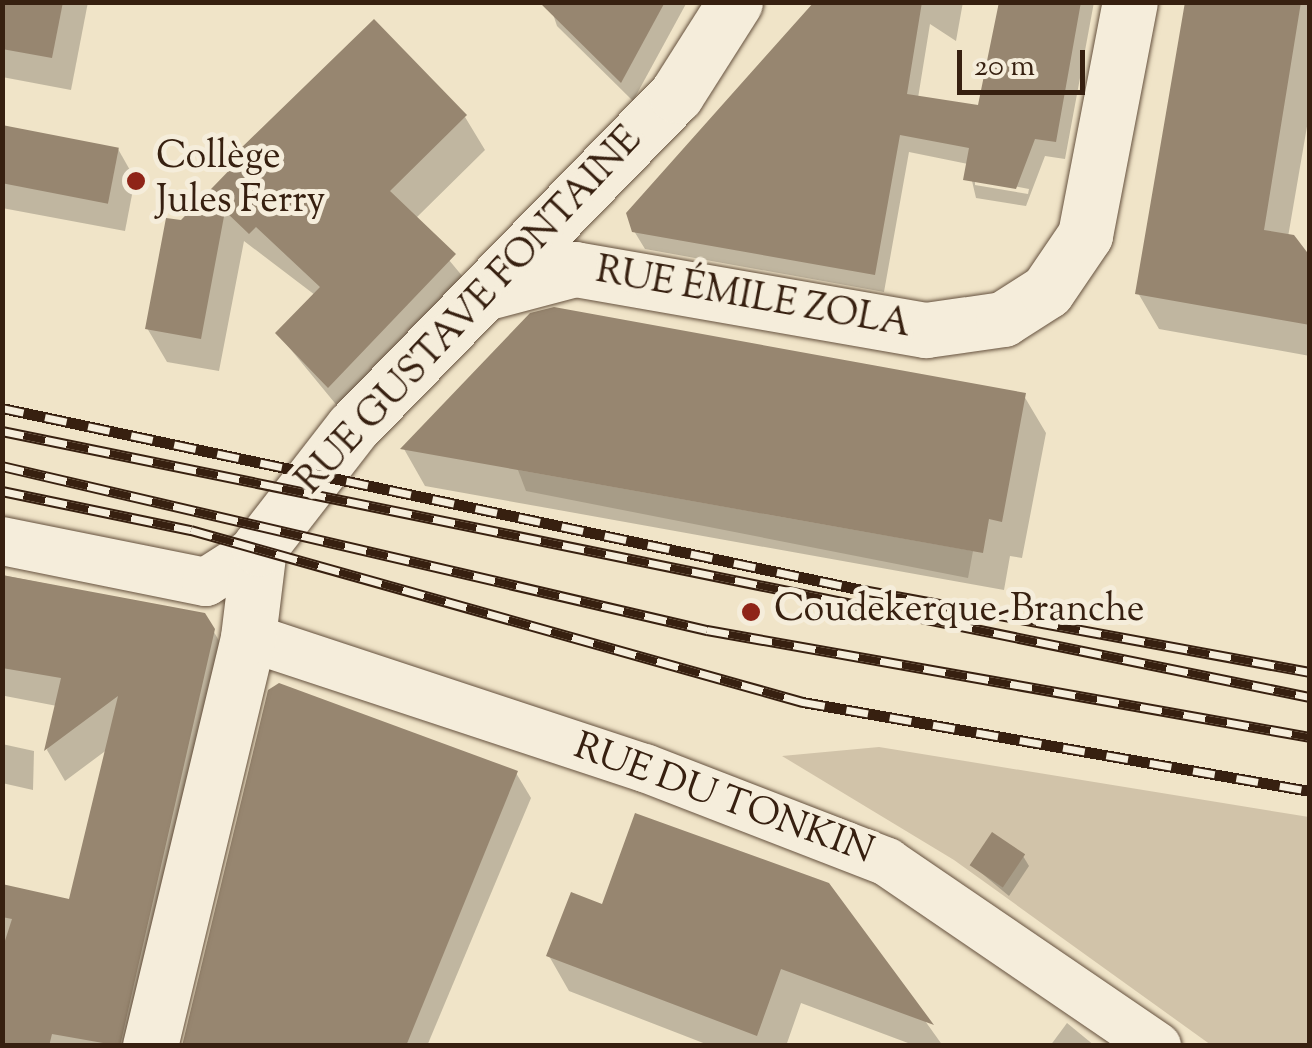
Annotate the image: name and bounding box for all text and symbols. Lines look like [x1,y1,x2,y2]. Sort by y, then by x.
scale bar [962,30,1090,92]
text: 20 m [974,46,1035,89]
street label: RUE GUSTAVE FONTAINE [289,119,653,505]
place label: Collège Jules Ferry [156,136,325,225]
marker: Collège Jules Ferry [125,170,147,192]
street label: RUE ÉMILE ZOLA [592,250,914,350]
place label: Coudekerque-Branche [774,589,1145,635]
marker: Coudekerque-Branche [738,599,764,625]
street label: RUE DU TONKIN [567,726,879,876]

